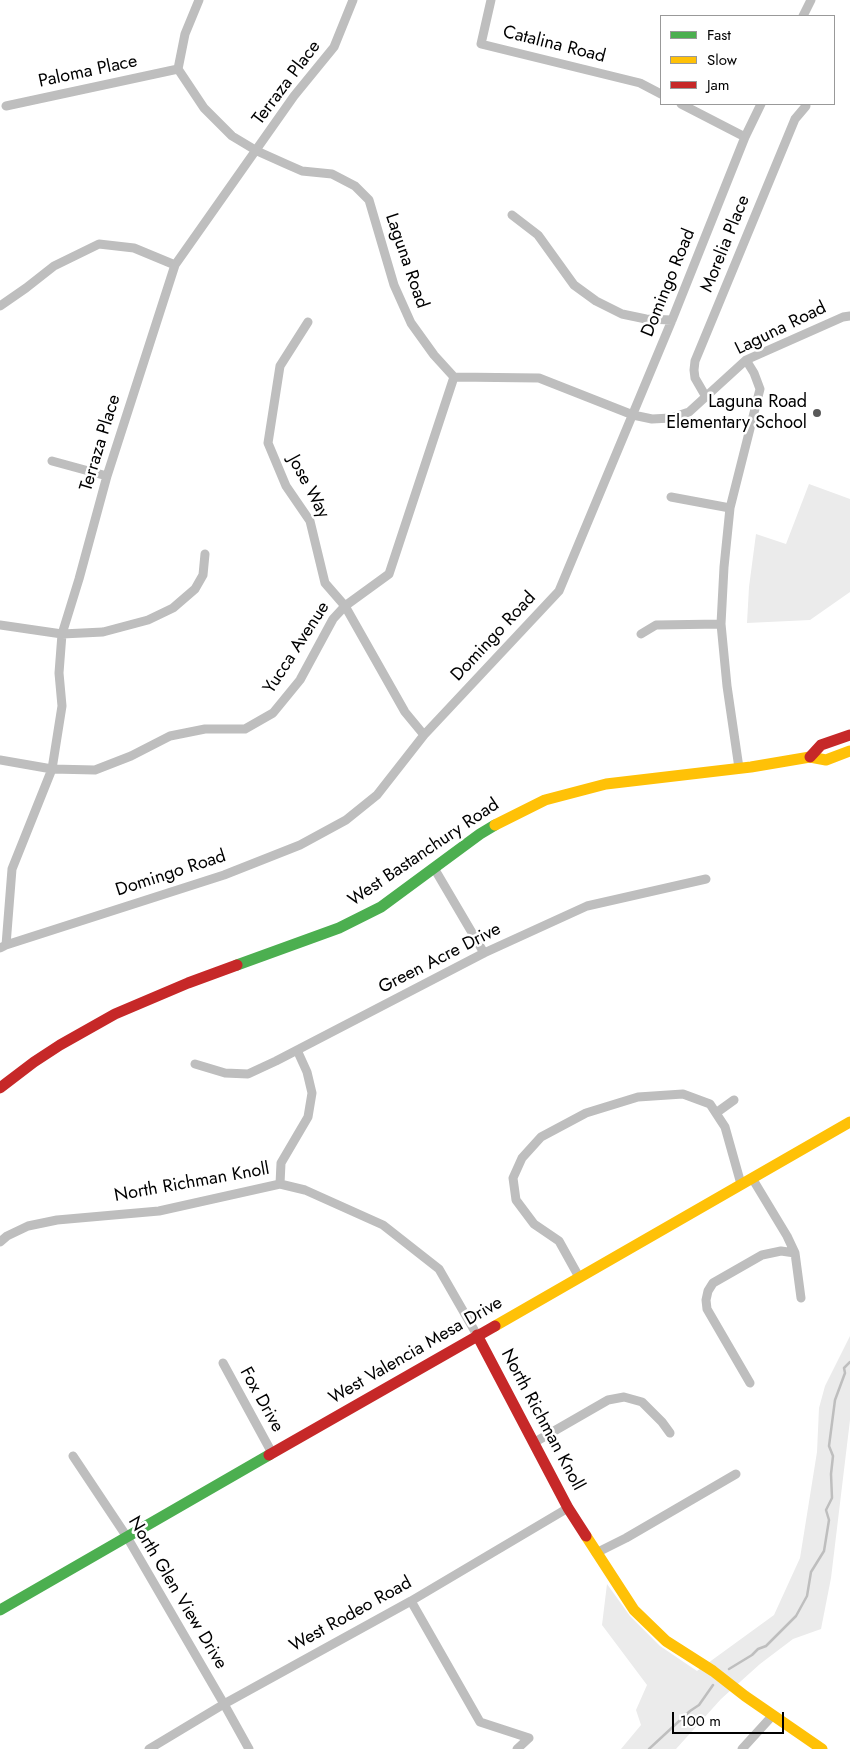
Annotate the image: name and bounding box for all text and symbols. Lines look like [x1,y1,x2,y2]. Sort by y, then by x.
legend [660,15,835,105]
street label: Catalina Road [500,22,608,68]
text: Fast [707,24,731,46]
street label: Terraza Place [248,37,326,129]
text: Slow [707,49,737,71]
street label: Paloma Place [37,51,139,93]
text: Jam [707,74,730,96]
street label: Morelia Place [697,192,755,296]
street label: Laguna Road [380,211,432,311]
street label: Domingo Road [638,226,700,340]
street label: Laguna Road [732,298,830,360]
street label: Terraza Place [76,392,126,494]
place label: Laguna Road Elementary School [666,392,807,434]
marker: Laguna Road Elementary School [811,407,823,419]
street label: Jose Way [282,452,334,522]
street label: Domingo Road [447,588,541,686]
street label: Yucca Avenue [259,598,335,698]
street label: West Bastanchury Road [344,794,504,912]
street label: Domingo Road [113,846,229,902]
street label: Green Acre Drive [375,919,505,999]
street label: North Richman Knoll [113,1159,271,1207]
street label: West Valencia Mesa Drive [325,1292,507,1410]
street label: North Richman Knoll [496,1346,588,1494]
street label: Fox Drive [234,1364,288,1436]
street label: North Glen View Drive [123,1513,231,1673]
street label: West Rodeo Road [286,1573,416,1657]
scale bar [675,1702,788,1734]
text: 100 m [680,1710,721,1732]

